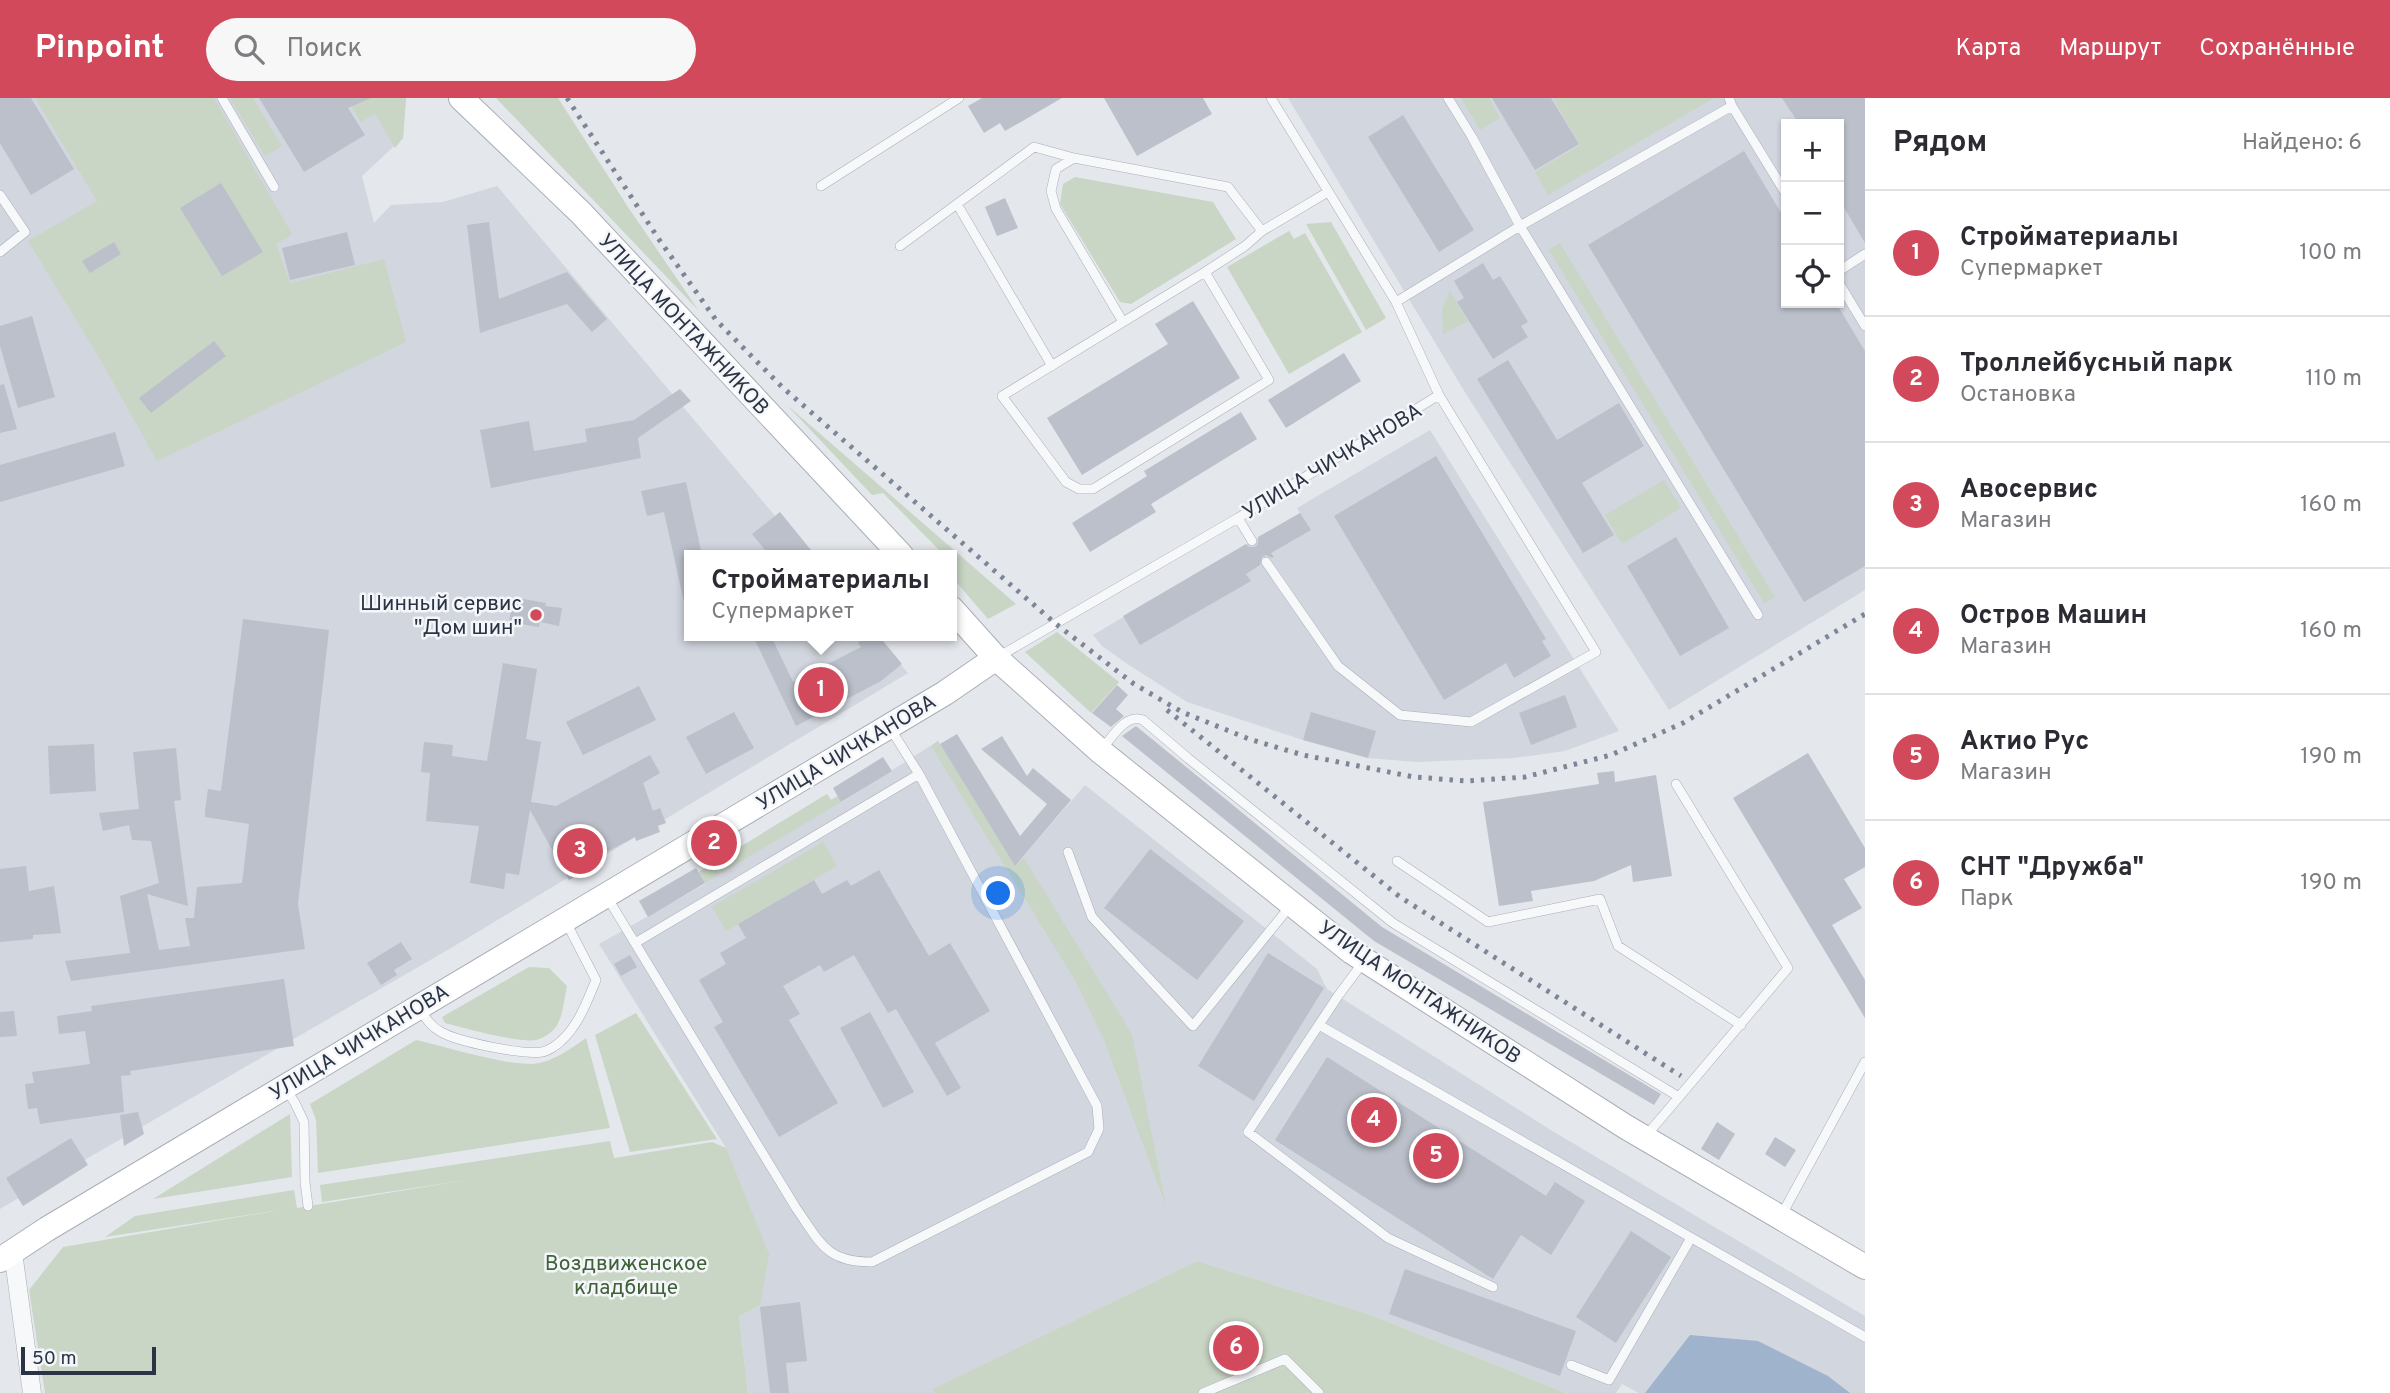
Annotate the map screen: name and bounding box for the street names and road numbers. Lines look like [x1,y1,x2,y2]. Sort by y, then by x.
street label: УЛИЦА МОНТАЖНИКОВ [592,229,774,422]
street label: УЛИЦА ЧИЧКАНОВА [1238,398,1428,527]
street label: УЛИЦА ЧИЧКАНОВА [752,689,942,818]
street label: УЛИЦА МОНТАЖНИКОВ [1313,915,1526,1071]
street label: УЛИЦА ЧИЧКАНОВА [265,979,455,1108]

